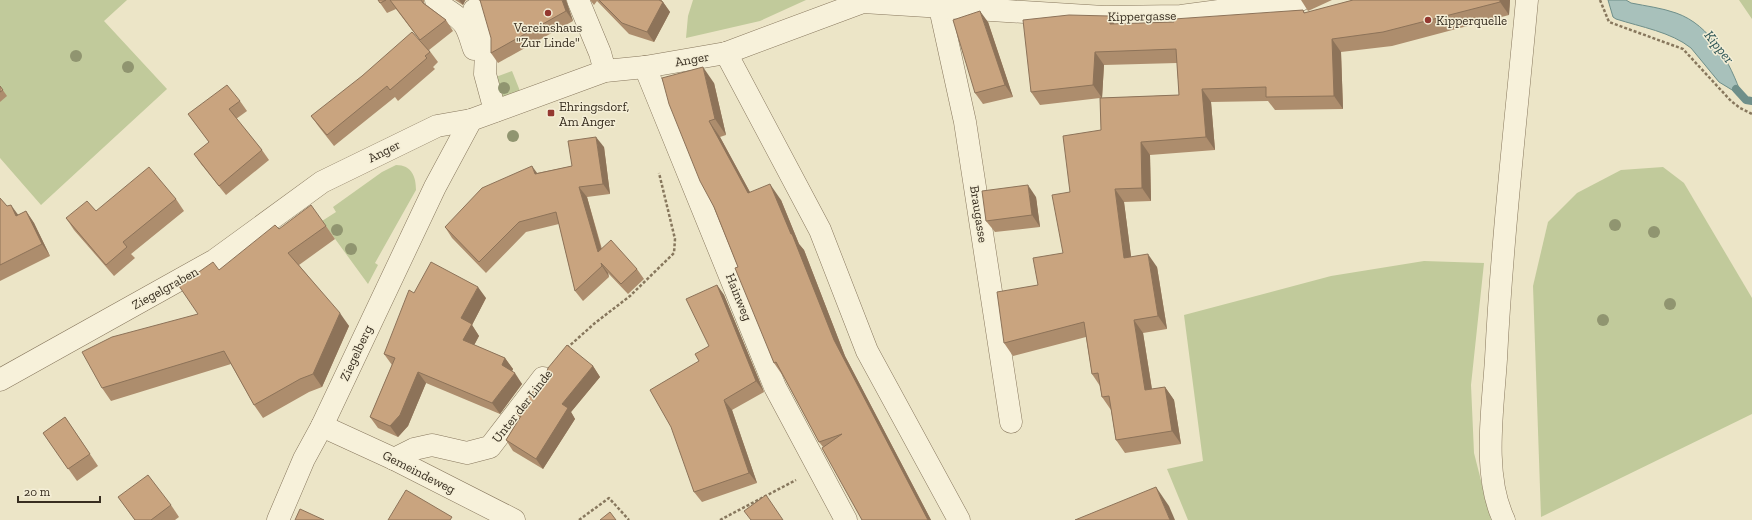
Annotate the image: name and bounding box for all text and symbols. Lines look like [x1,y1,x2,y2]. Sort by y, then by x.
marker: Vereinshaus "Zur Linde" [543,8,553,18]
street label: Kippergasse [1107,8,1177,24]
place label: Kipperquelle [1436,13,1507,28]
marker: Kipperquelle [1423,15,1433,25]
place label: Vereinshaus "Zur Linde" [513,20,583,50]
water label: Kipper [1701,27,1738,67]
street label: Anger [674,49,710,69]
place label: Ehringsdorf, Am Anger [559,99,629,129]
marker: Ehringsdorf, Am Anger [546,108,556,118]
street label: Anger [365,136,403,166]
street label: Braugasse [967,184,991,244]
street label: Ziegelgraben [129,263,201,312]
street label: Hainweg [723,271,755,323]
street label: Ziegelberg [337,323,375,383]
street label: Unter der Linde [489,367,555,445]
street label: Gemeindeweg [380,447,458,497]
scale bar [18,478,100,504]
text: 20 m [24,485,51,499]

